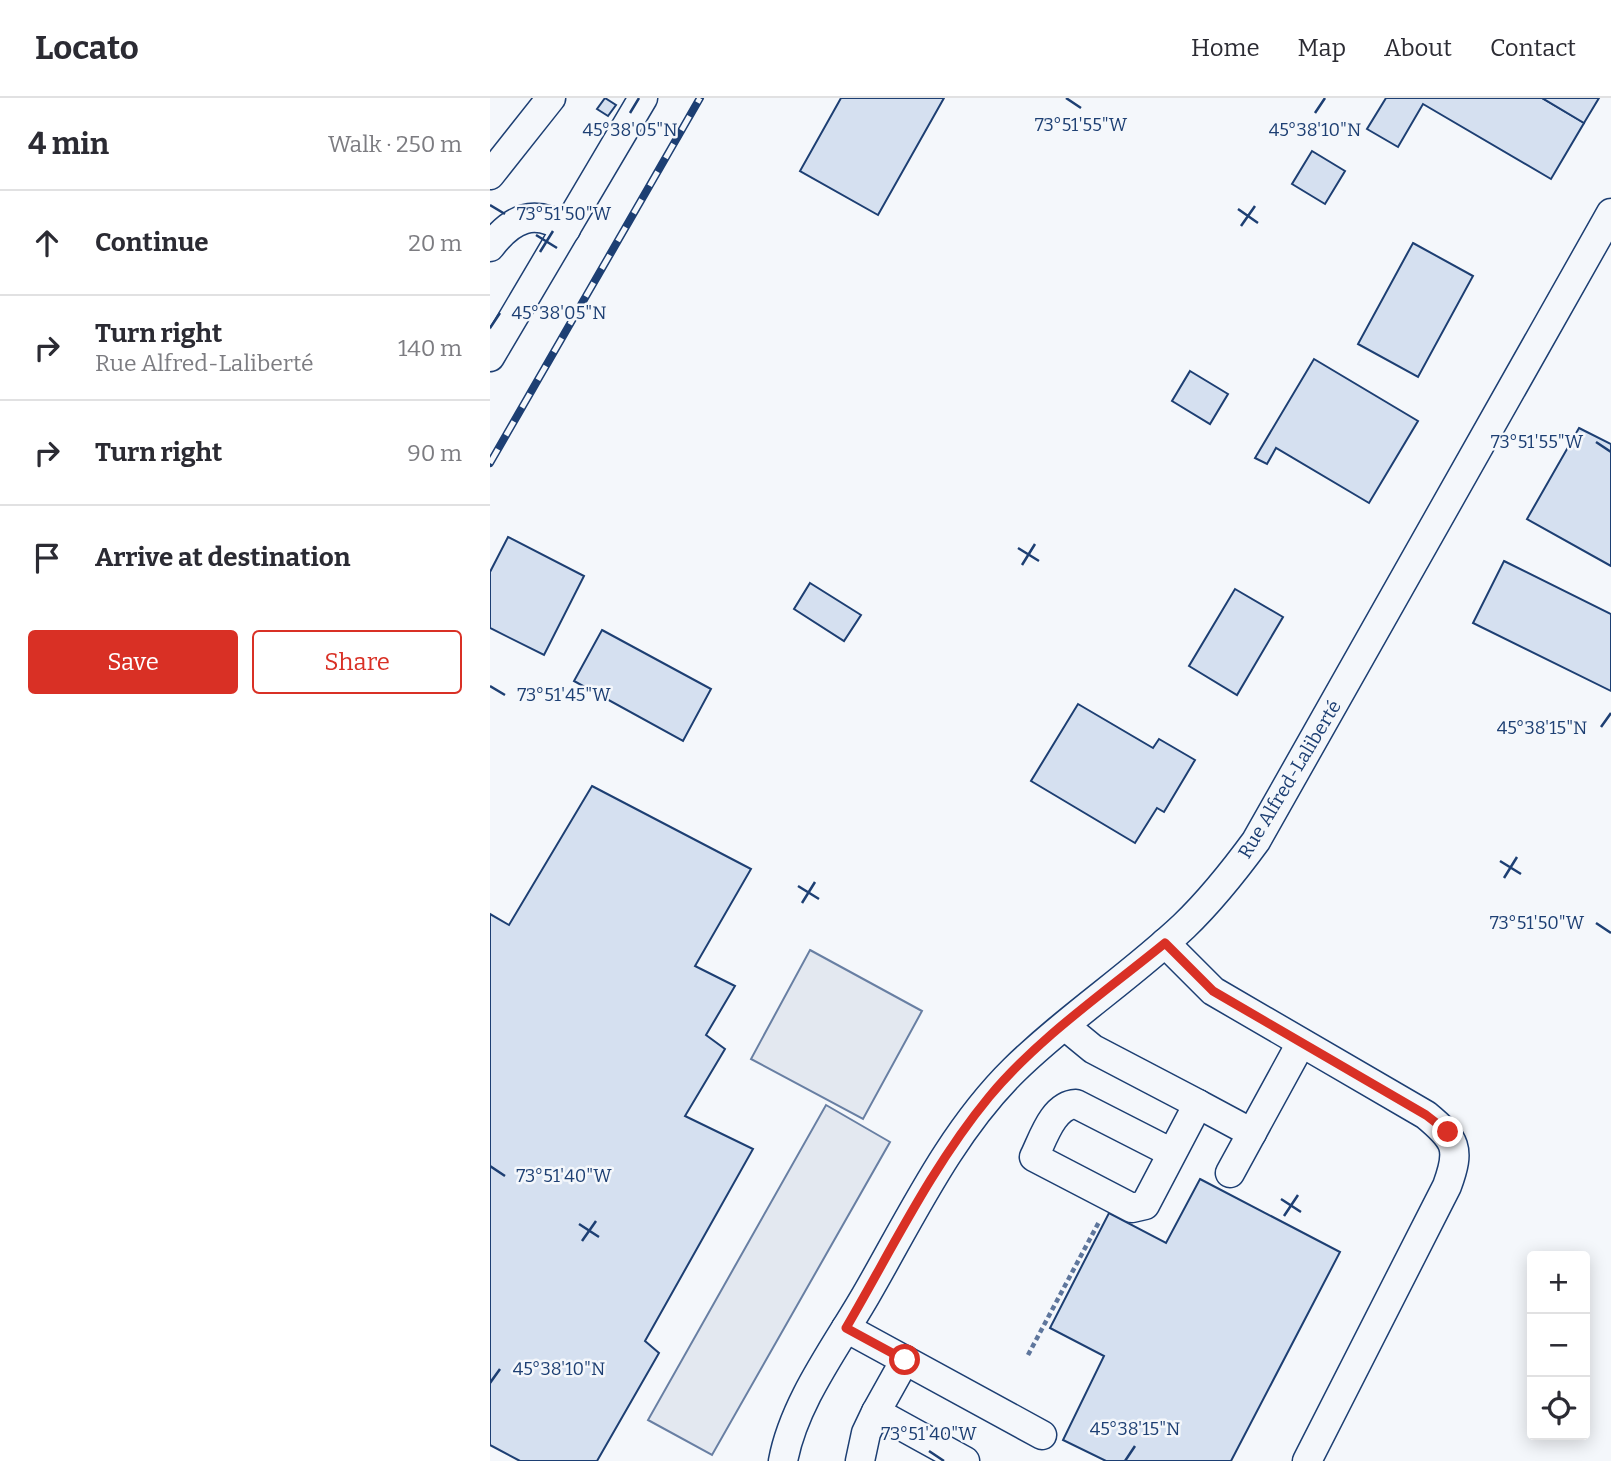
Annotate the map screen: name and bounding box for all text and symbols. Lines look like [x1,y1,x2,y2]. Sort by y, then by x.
text: Locato [35,28,139,68]
text: Home [1191,34,1260,62]
text: Map [1298,34,1346,62]
text: About [1384,34,1452,62]
text: Contact [1490,34,1576,62]
text: 73°51'55"W [1035,114,1128,136]
text: 45°38'05"N [583,119,677,141]
text: 45°38'10"N [1269,119,1361,141]
text: 4 min [28,126,109,162]
text: Walk · 250 m [328,130,462,158]
text: 73°51'50"W [517,203,612,225]
icon: ahead [28,224,66,262]
text: Continue [95,227,209,258]
text: 20 m [408,229,462,257]
text: 45°38'05"N [512,302,606,324]
text: Turn right [95,318,222,349]
icon: right [28,329,66,367]
text: 140 m [398,334,462,362]
text: Rue Alfred-Laliberté [95,349,314,377]
text: 73°51'55"W [1491,431,1584,453]
icon: right [28,434,66,472]
text: Turn right [95,437,222,468]
text: 90 m [407,439,462,467]
icon: arrive [28,539,66,577]
text: Arrive at destination [95,542,350,573]
button: Save [28,630,238,694]
button: Share [252,630,462,694]
text: 73°51'45"W [517,684,611,706]
street label: Rue Alfred-Laliberté [1233,696,1346,863]
text: 45°38'15"N [1497,717,1587,739]
text: 73°51'50"W [1490,912,1585,934]
route end [1432,1116,1463,1147]
text: 73°51'40"W [516,1165,612,1187]
map controls [1527,1251,1590,1440]
button: + [1527,1251,1590,1314]
button: − [1527,1314,1590,1377]
route start [889,1344,920,1375]
text: 45°38'10"N [513,1358,605,1380]
button: locate [1527,1377,1590,1440]
text: 45°38'15"N [1090,1418,1180,1440]
text: 73°51'40"W [881,1423,977,1445]

